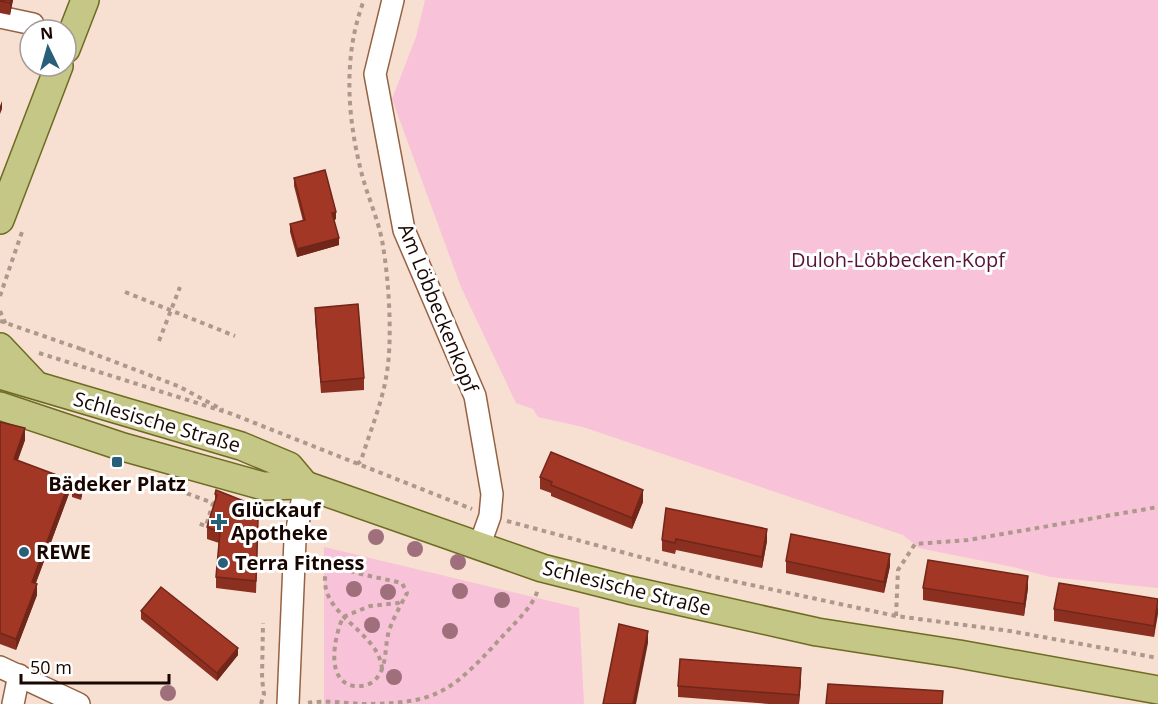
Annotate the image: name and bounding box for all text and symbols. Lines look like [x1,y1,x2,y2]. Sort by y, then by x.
north arrow [18,18,78,78]
text: N [39,22,54,45]
street label: Am Löbbeckenkopf [392,219,485,397]
park label: Duloh-Löbbecken-Kopf [791,246,1006,273]
street label: Schlesische Straße [70,385,244,458]
marker: Bädeker Platz [110,455,124,469]
place label: Bädeker Platz [48,470,186,497]
place label: Glückauf Apotheke [231,496,328,546]
marker: Glückauf Apotheke [212,515,226,529]
place label: REWE [36,538,91,565]
marker: REWE [17,545,31,559]
place label: Terra Fitness [235,549,365,576]
street label: Schlesische Straße [540,554,714,621]
marker: Terra Fitness [216,556,230,570]
scale bar [21,647,170,685]
text: 50 m [30,655,72,679]

